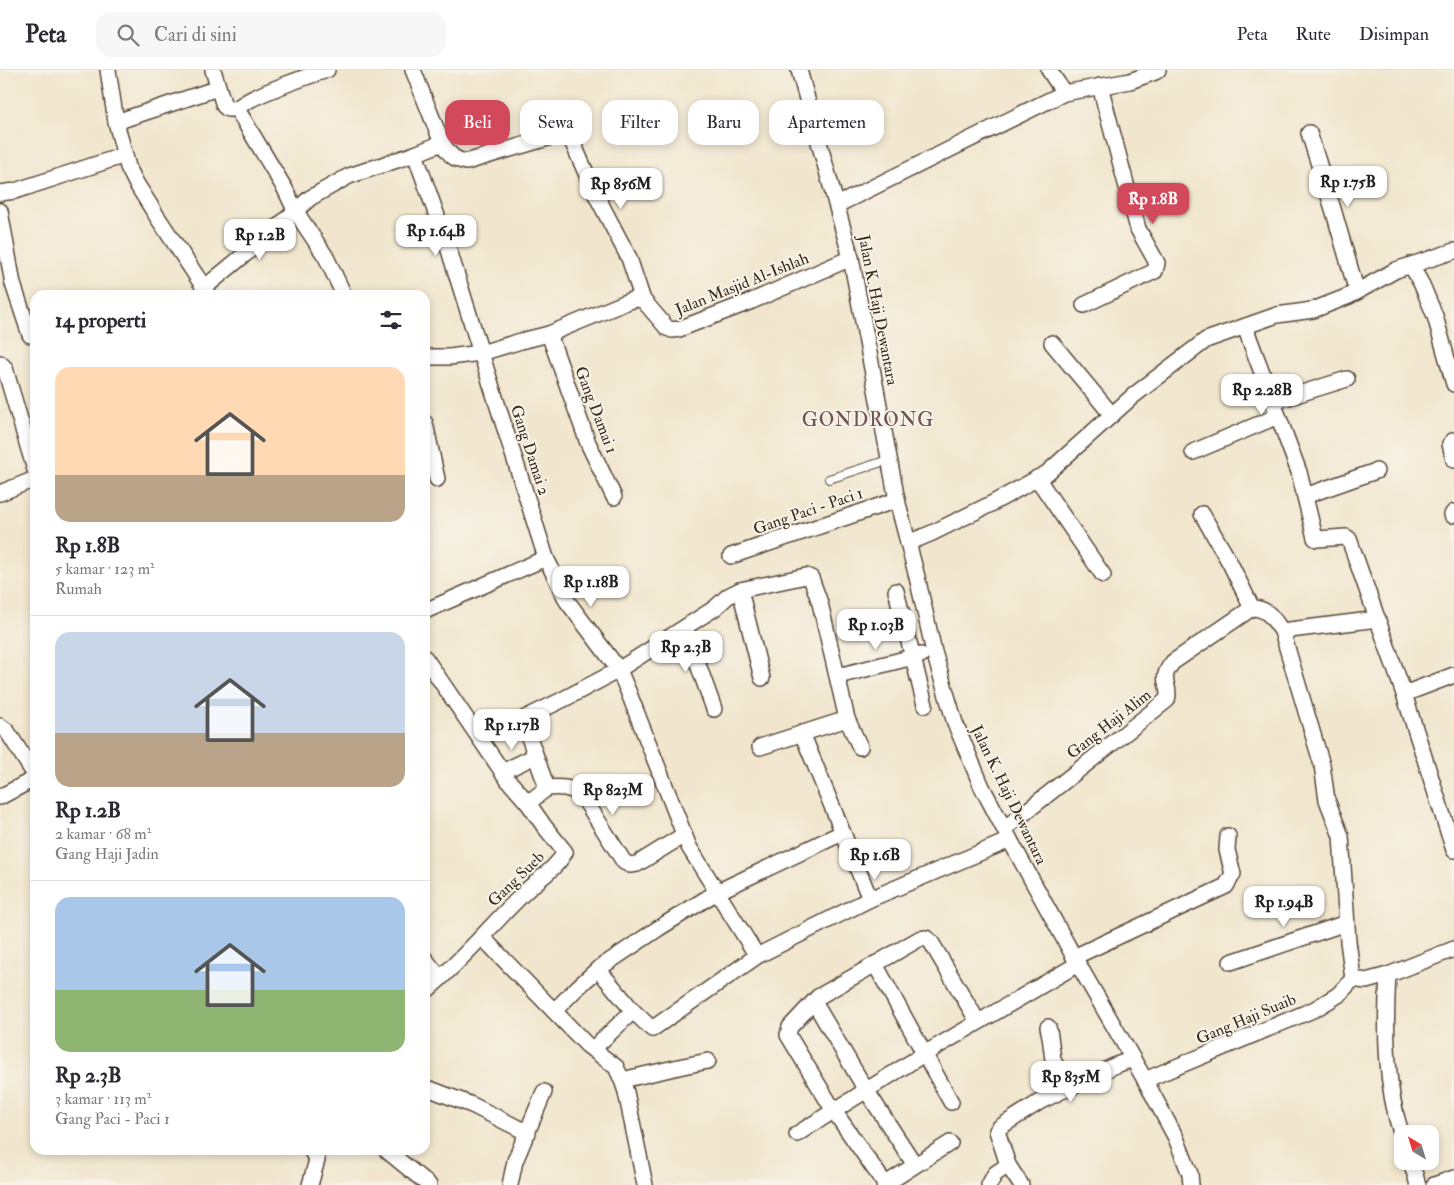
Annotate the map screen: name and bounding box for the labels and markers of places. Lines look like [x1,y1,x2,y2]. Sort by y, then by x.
pin: Rp 1.75B [1296,166,1400,208]
pin: Rp 856M [575,168,667,210]
pin: Rp 1.8B [1107,182,1199,225]
pin: Rp 1.64B [384,214,488,257]
pin: Rp 1.2B [214,218,306,261]
pin: Rp 2.28B [1210,374,1314,416]
pin: Rp 1.18B [539,566,643,608]
pin: Rp 1.03B [824,608,928,651]
pin: Rp 2.3B [640,630,732,673]
pin: Rp 1.17B [460,708,564,751]
pin: Rp 823M [567,774,659,816]
pin: Rp 1.6B [829,838,921,881]
pin: Rp 1.94B [1232,886,1336,928]
pin: Rp 835M [1025,1060,1117,1103]

